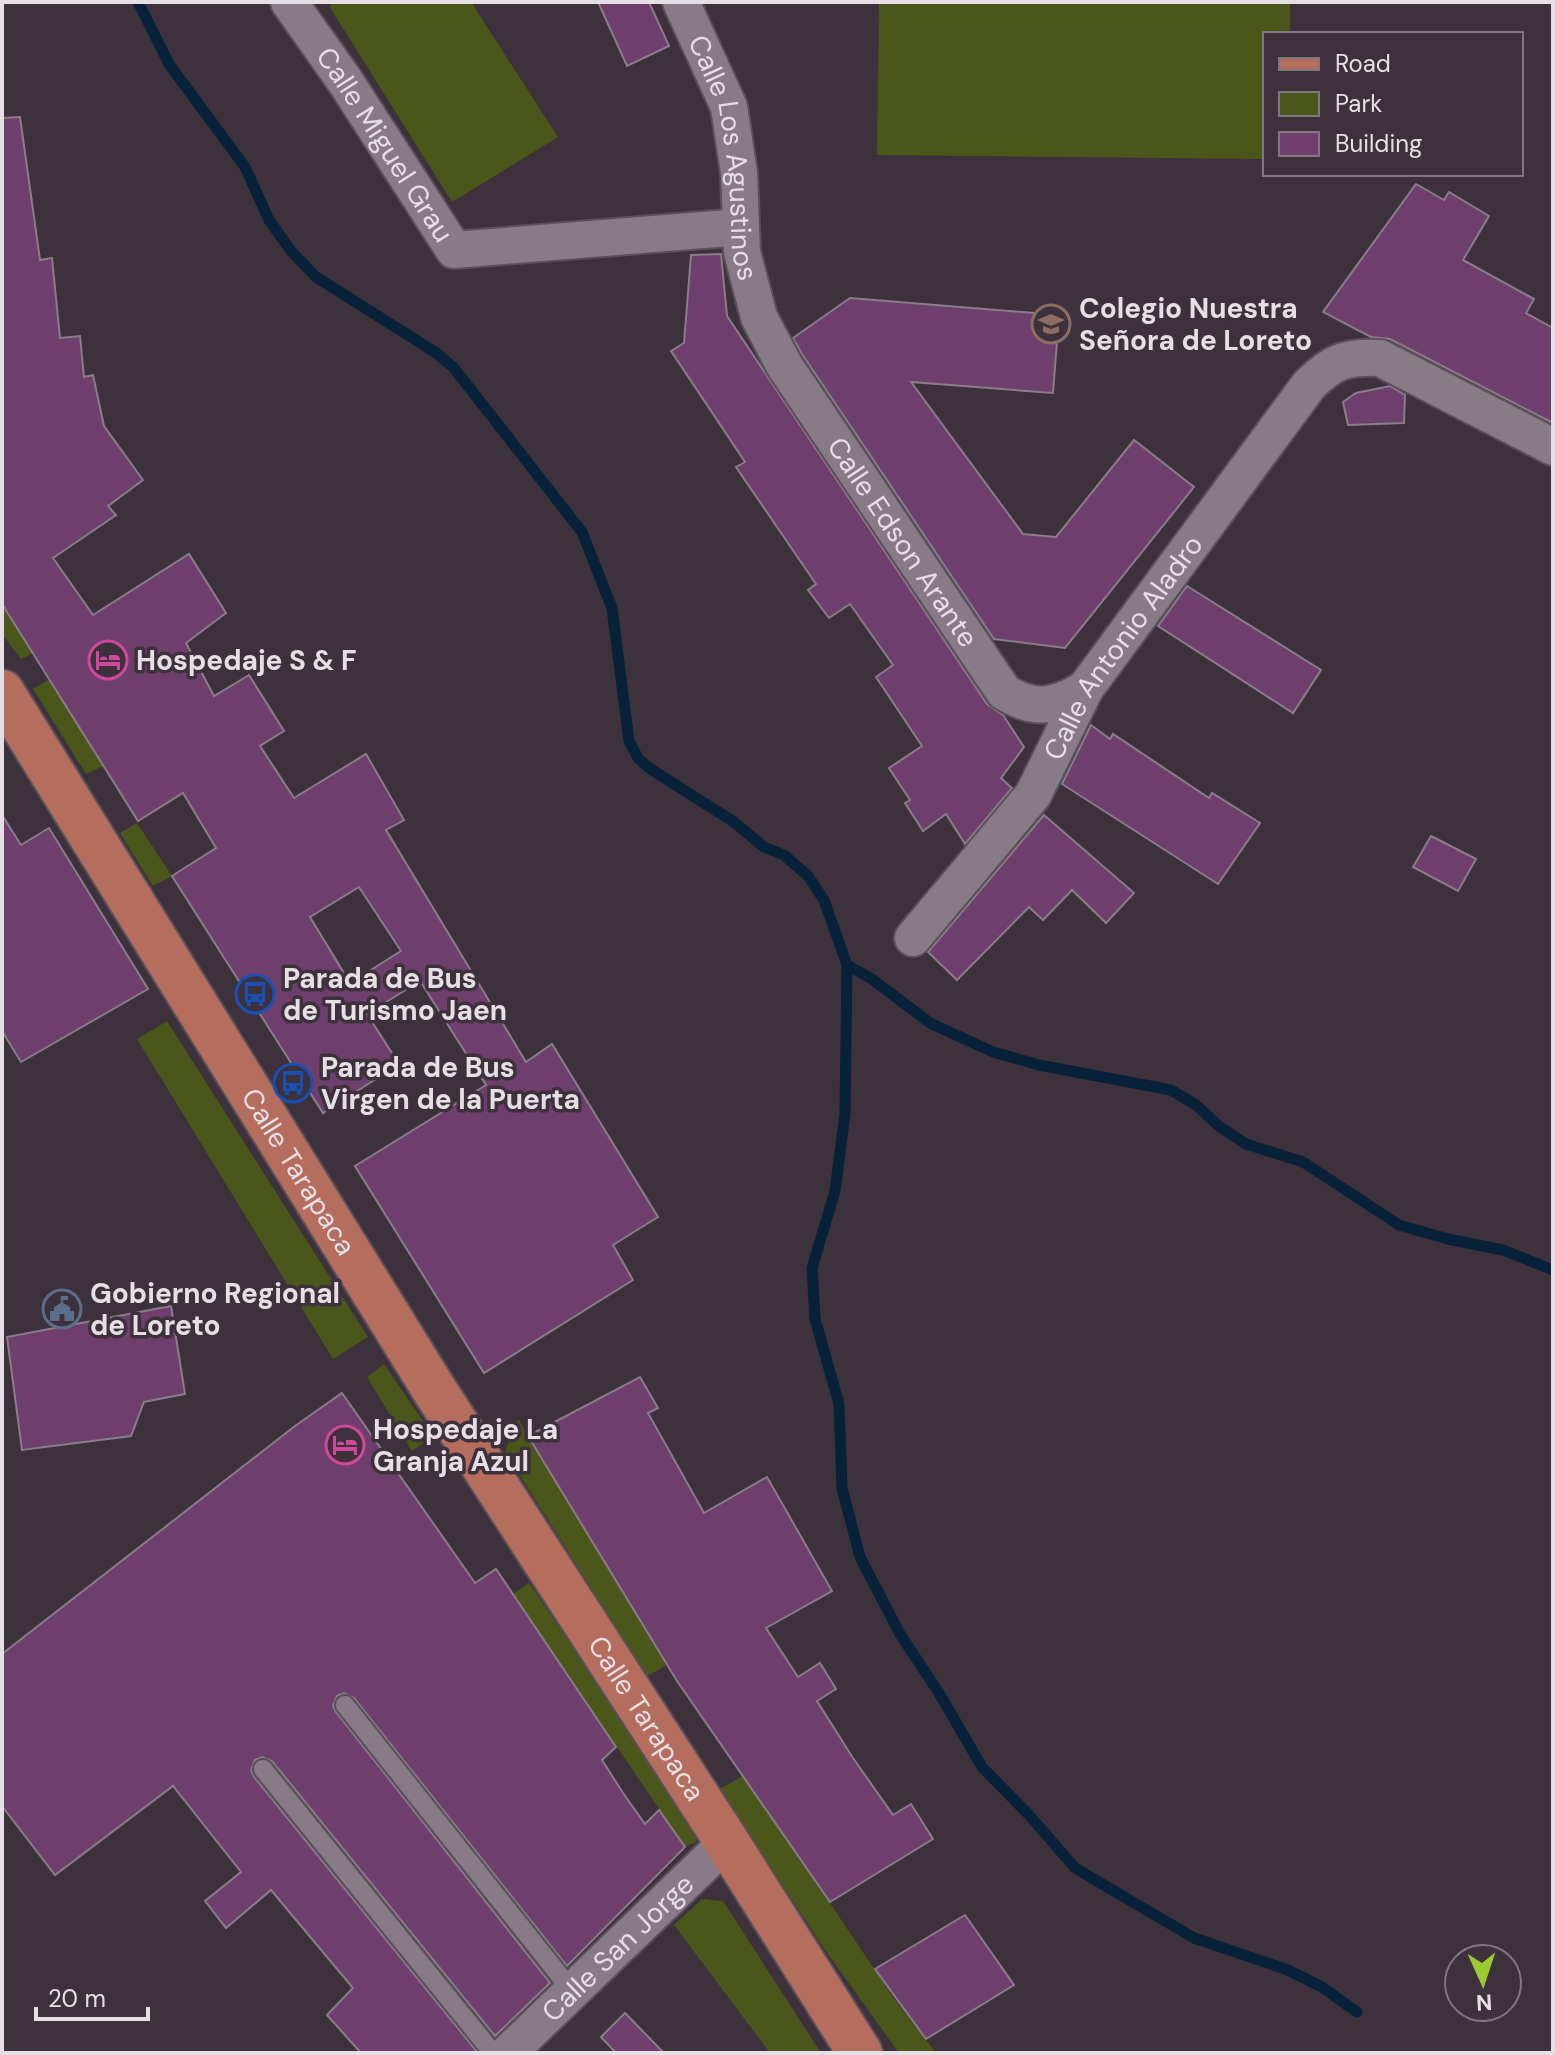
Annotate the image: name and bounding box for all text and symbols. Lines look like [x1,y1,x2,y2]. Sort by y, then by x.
street label: Calle Los Agustinos [680,29,767,284]
legend [1263,32,1523,176]
street label: Calle Miguel Grau [308,40,462,249]
text: Road [1335,48,1391,79]
text: Park [1335,88,1382,119]
text: Building [1335,128,1422,159]
place label: Colegio Nuestra Señora de Loreto [1079,290,1312,359]
school or university icon: Colegio Nuestra Señora de Loreto [1030,303,1072,345]
street label: Calle Edson Arante [819,430,987,654]
street label: Calle Antonio Aladro [1035,527,1211,766]
hotel icon: Hospedaje S & F [87,639,129,681]
place label: Hospedaje S & F [136,642,357,679]
place label: Parada de Bus de Turismo Jaen [283,960,507,1029]
bus stop icon: Parada de Bus de Turismo Jaen [234,973,276,1015]
place label: Parada de Bus Virgen de la Puerta [321,1049,580,1118]
bus stop icon: Parada de Bus Virgen de la Puerta [272,1062,314,1104]
street label: Calle Tarapaca [233,1081,365,1262]
place label: Gobierno Regional de Loreto [90,1275,340,1344]
public building icon: Gobierno Regional de Loreto [41,1288,83,1330]
place label: Hospedaje La Granja Azul [373,1411,558,1480]
hotel icon: Hospedaje La Granja Azul [324,1424,366,1466]
street label: Calle Tarapaca [580,1628,714,1808]
street label: Calle San Jorge [533,1866,702,2029]
north arrow [1443,1943,1523,2023]
scale bar [36,1971,148,2021]
text: 20 m [48,1983,106,2014]
text: N [1475,1988,1493,2017]

